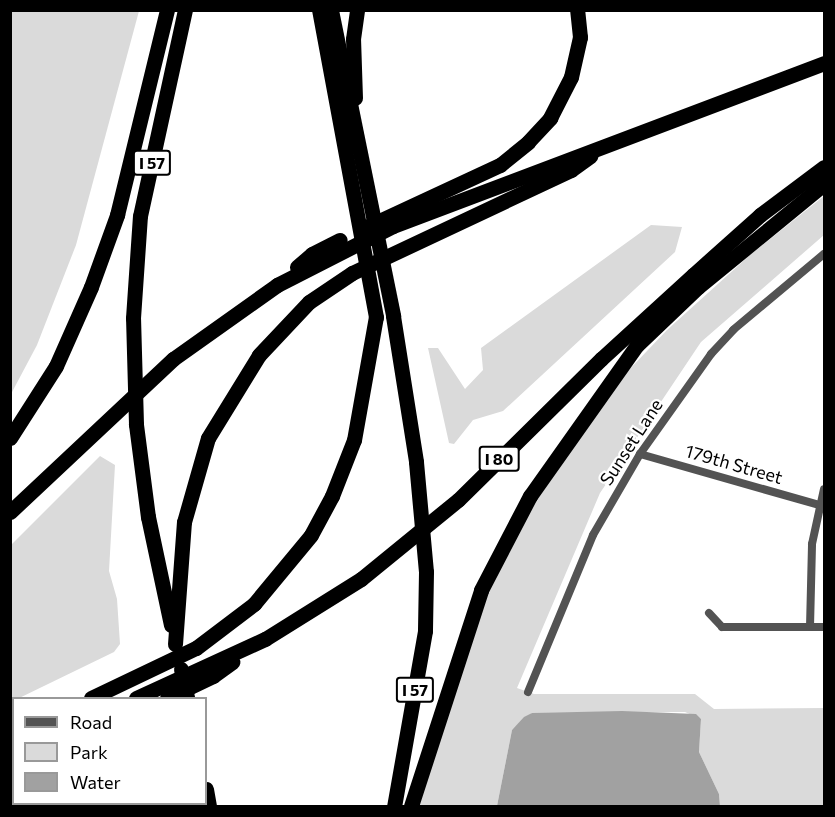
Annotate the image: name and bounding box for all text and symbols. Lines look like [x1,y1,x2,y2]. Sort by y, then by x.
road number: I 57 [132,150,172,176]
street label: Sunset Lane [595,395,667,489]
street label: 179th Street [683,440,785,488]
road number: I 80 [478,446,520,472]
road number: I 57 [396,677,434,703]
legend [12,697,207,805]
text: Road [70,711,112,733]
text: Park [70,741,108,763]
text: Water [70,771,121,793]

